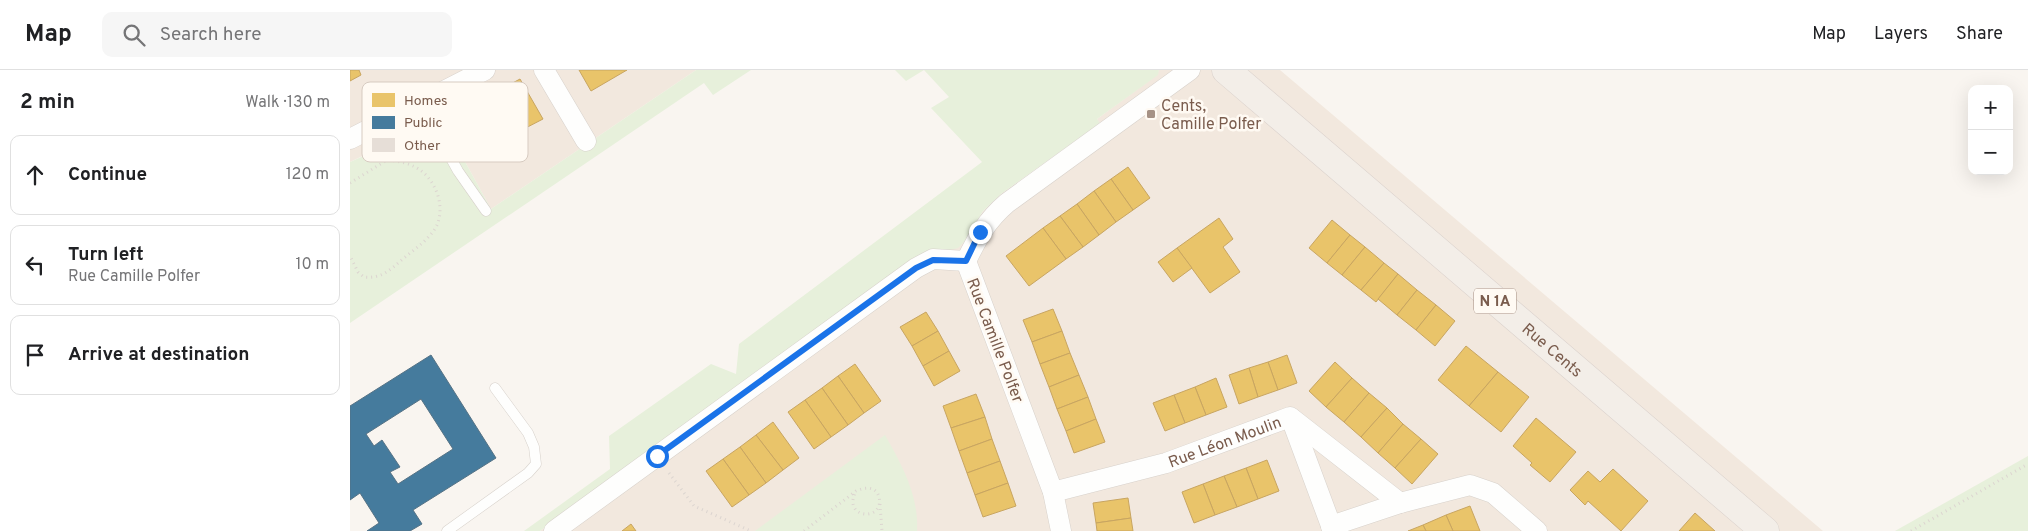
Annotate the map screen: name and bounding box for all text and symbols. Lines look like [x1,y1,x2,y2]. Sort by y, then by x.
search box [102,12,452,57]
text: Map [25,20,72,50]
icon: search [120,21,148,49]
text: Search here [160,23,261,47]
text: Map [1812,23,1846,46]
text: Layers [1874,23,1928,46]
text: Share [1956,23,2003,46]
legend [362,82,528,162]
map controls [1968,85,2013,175]
button: + [1968,85,2013,130]
text: 2 min [20,89,75,116]
text: Walk · 130 m [245,93,330,113]
text: Homes [404,93,448,110]
place label: Cents, Camille Polfer [1161,97,1262,135]
marker: Cents, Camille Polfer [1145,108,1157,120]
text: Public [404,115,443,132]
button: − [1968,130,2013,175]
text: Other [404,138,441,155]
icon: ahead [21,161,49,189]
text: Continue [68,163,147,187]
text: 120 m [286,165,329,185]
route end [969,221,992,244]
text: Turn left [68,243,144,267]
icon: left [21,251,49,279]
text: 10 m [295,255,329,275]
text: Rue Camille Polfer [68,267,200,287]
street label: Rue Camille Polfer [961,275,1027,406]
road number: N 1A [1474,288,1516,314]
street label: Rue Cents [1517,320,1586,382]
icon: arrive [21,341,49,369]
text: Arrive at destination [68,343,249,367]
street label: Rue Léon Moulin [1166,413,1284,473]
route start [646,445,669,468]

